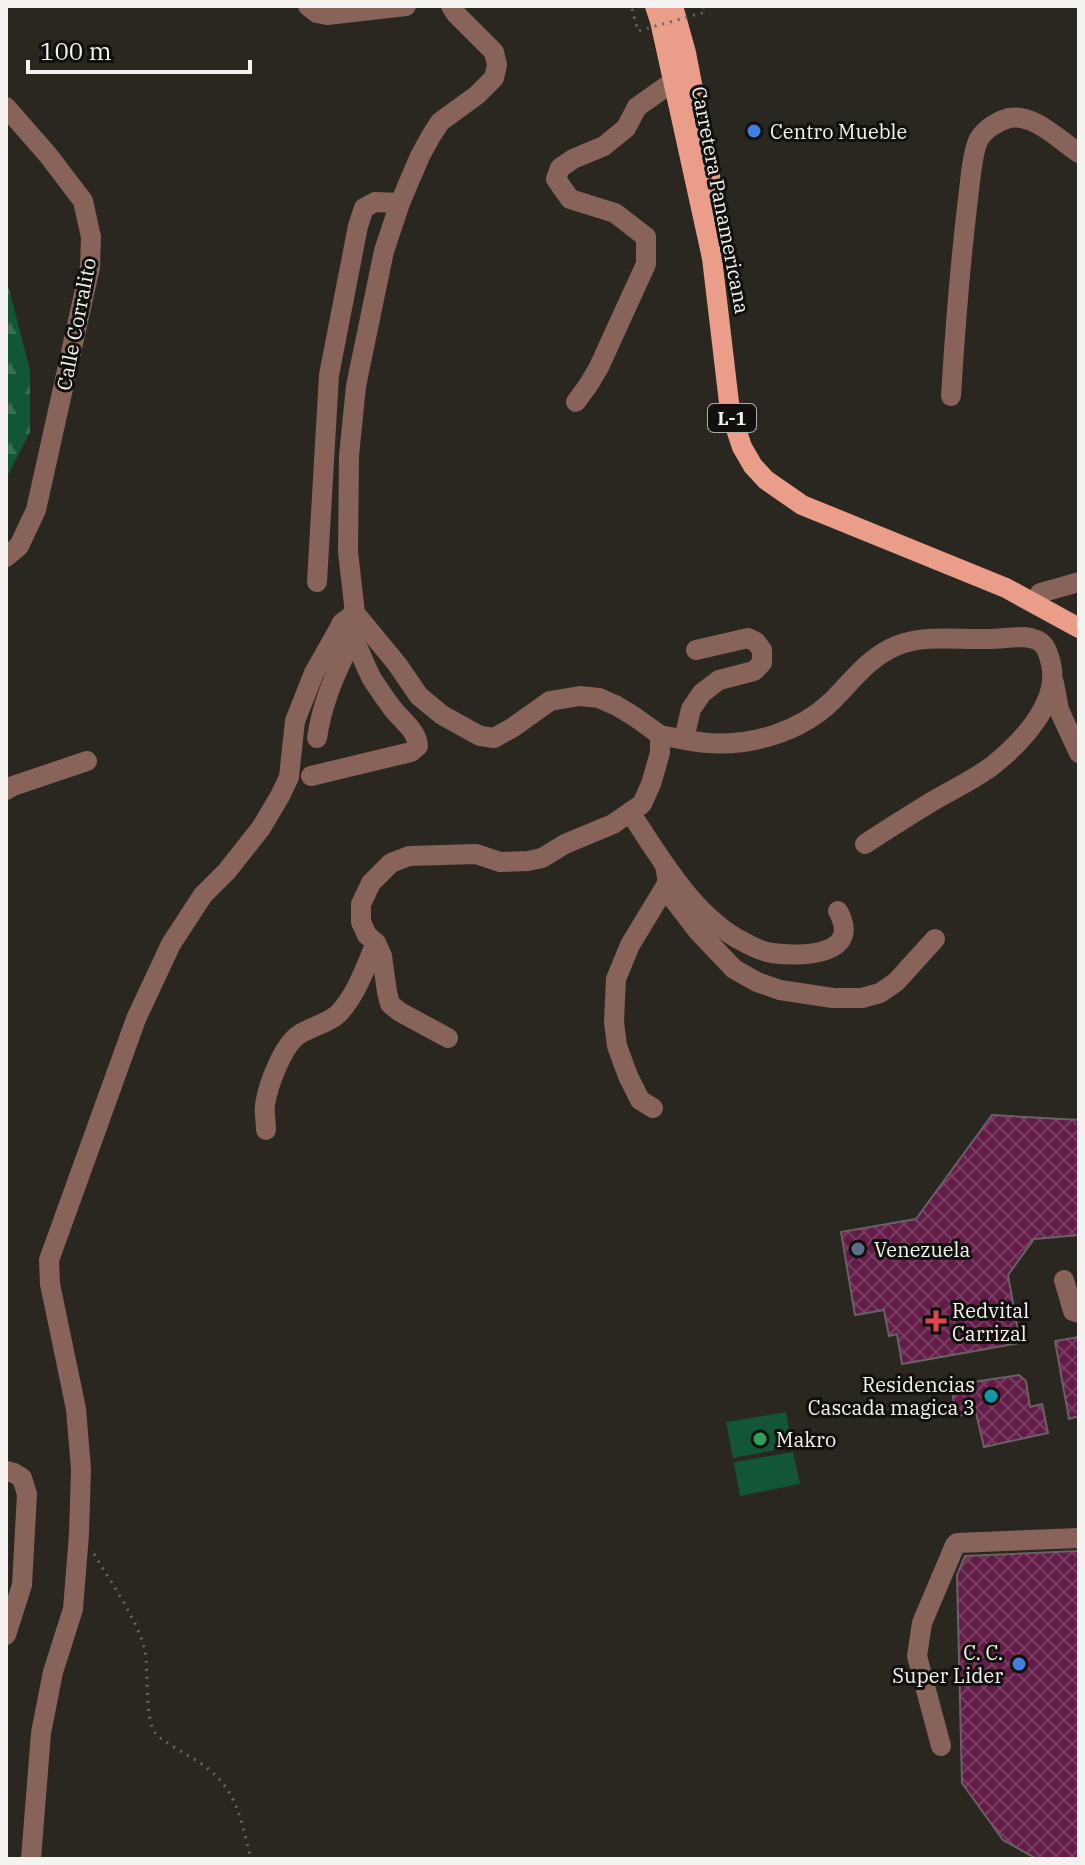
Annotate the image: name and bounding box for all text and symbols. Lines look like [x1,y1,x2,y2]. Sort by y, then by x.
scale bar [28,24,250,74]
text: 100 m [40,35,112,67]
street label: Carretera Panamericana [686,84,756,316]
place label: Centro Mueble [770,118,907,145]
marker: Centro Mueble [745,122,763,140]
street label: Calle Corralito [50,255,102,393]
road number: L-1 [708,404,756,432]
place label: Venezuela [874,1236,971,1263]
marker: Venezuela [849,1240,867,1258]
place label: Redvital Carrizal [952,1297,1029,1347]
marker: Redvital Carrizal [927,1312,945,1330]
place label: Residencias Cascada magica 3 [808,1371,975,1421]
marker: Residencias Cascada magica 3 [982,1387,1000,1405]
place label: Makro [776,1426,836,1453]
marker: Makro [751,1430,769,1448]
place label: C. C. Super Lider [892,1639,1003,1689]
marker: C. C. Super Lider [1010,1655,1028,1673]

